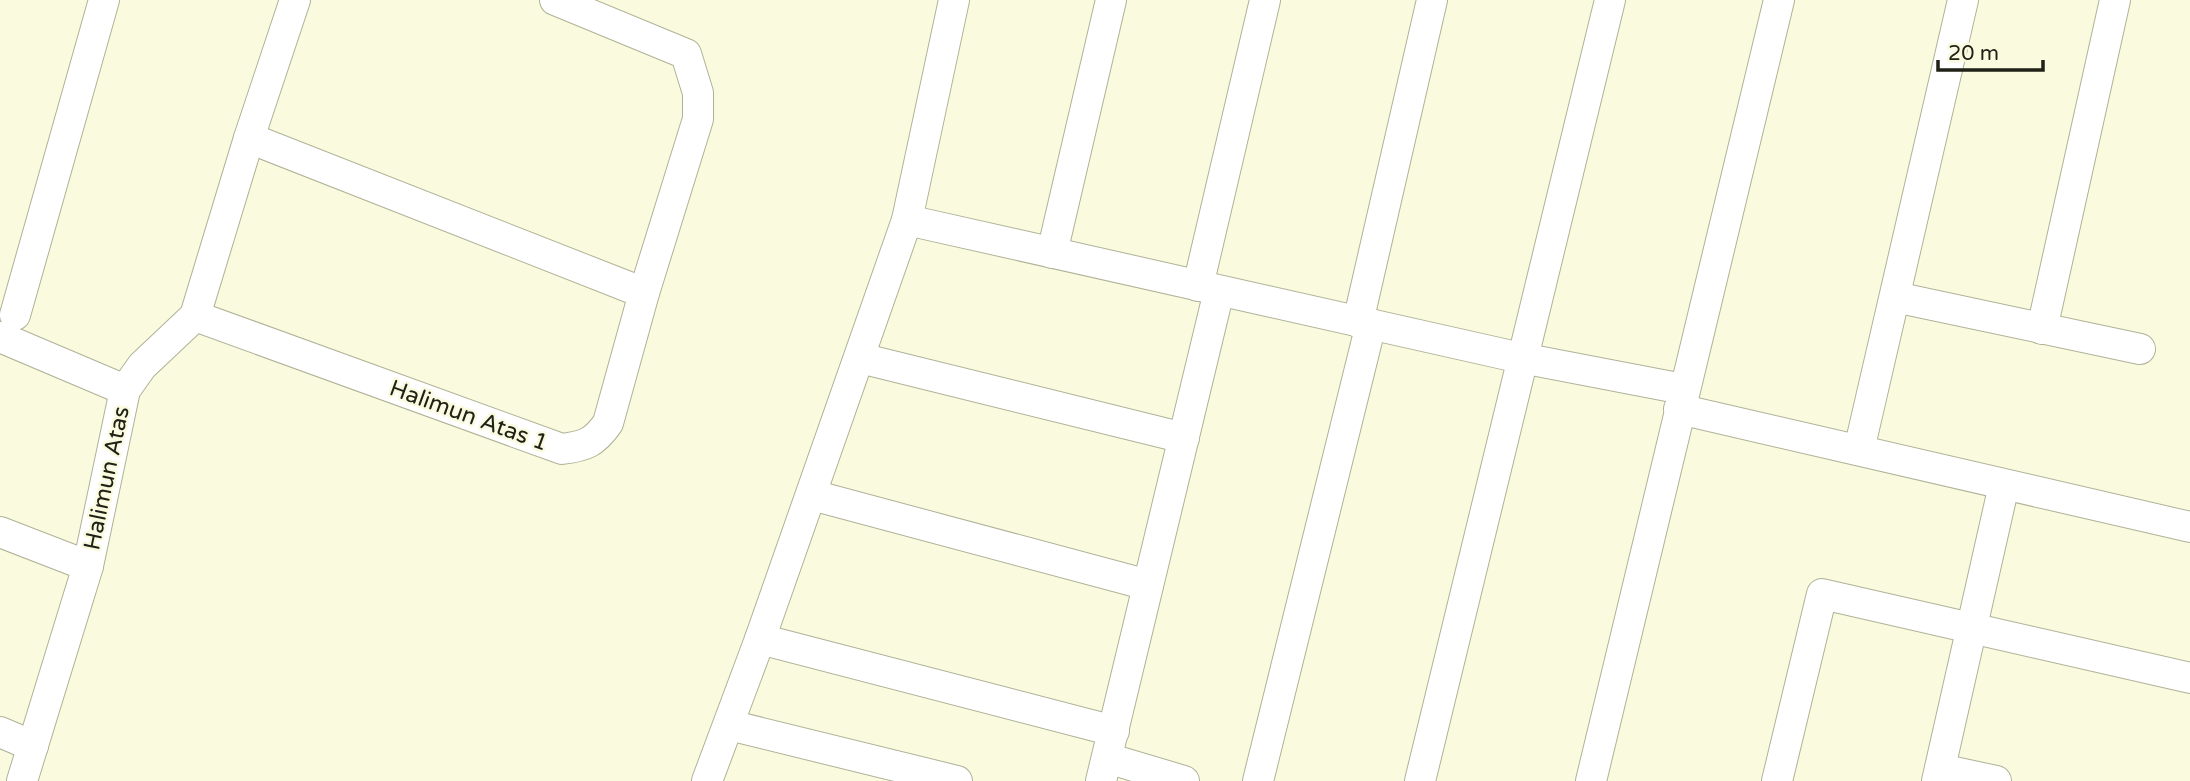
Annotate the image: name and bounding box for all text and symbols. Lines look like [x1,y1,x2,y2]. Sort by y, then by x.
scale bar [1938,28,2043,72]
text: 20 m [1948,41,1999,66]
street label: Halimun Atas 1 [386,374,552,458]
street label: Halimun Atas [78,404,136,553]

